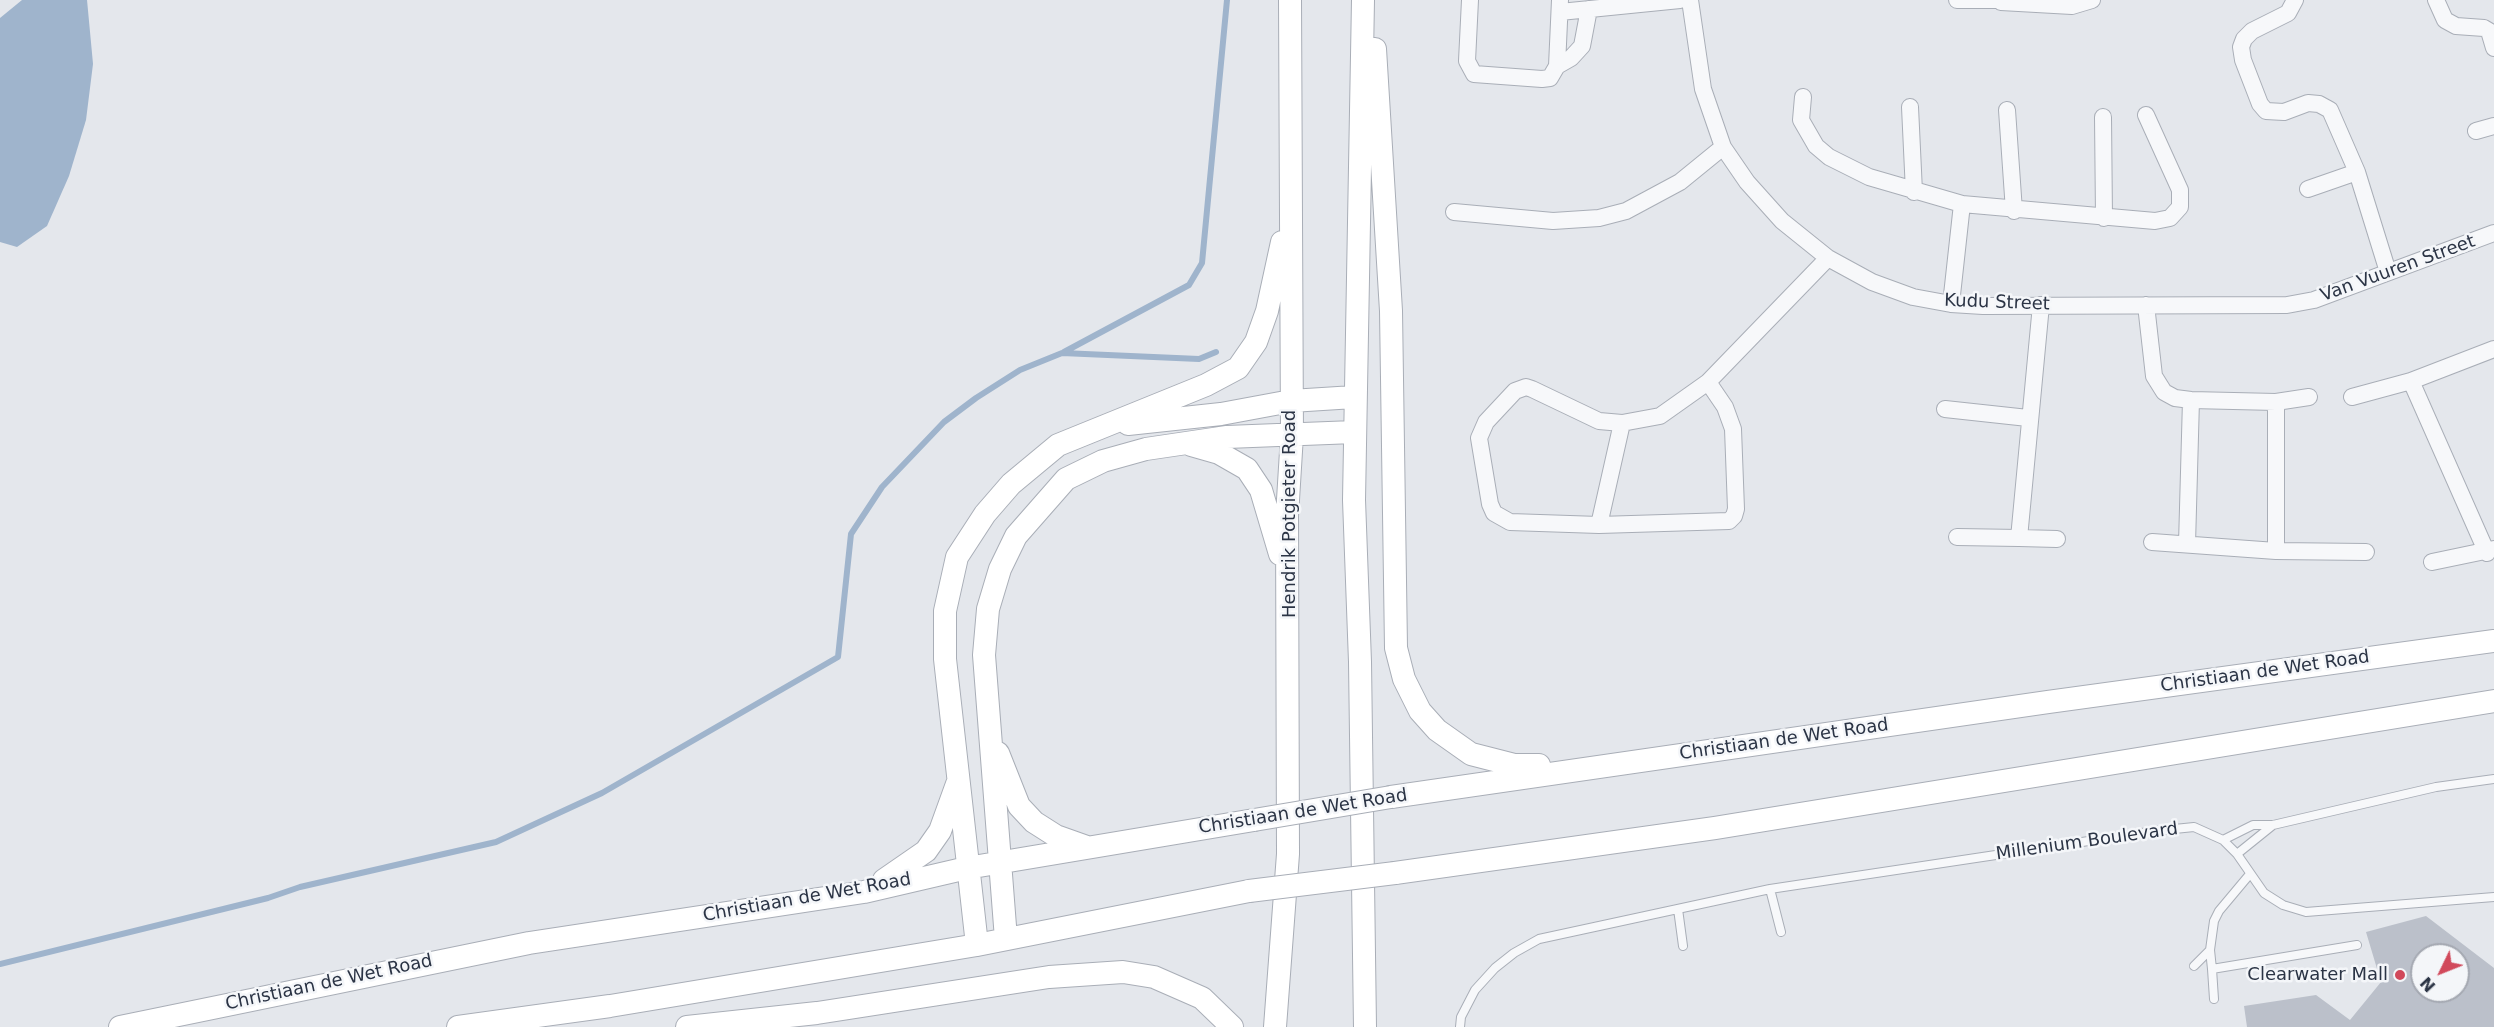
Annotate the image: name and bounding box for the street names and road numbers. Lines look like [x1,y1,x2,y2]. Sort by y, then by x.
street label: Van Vuuren Street [2318,231,2478,307]
street label: Kudu Street [1944,290,2050,316]
street label: Hendrik Potgieter Road [1279,410,1301,618]
street label: Christiaan de Wet Road [2159,647,2371,697]
street label: Christiaan de Wet Road [1678,715,1890,765]
street label: Christiaan de Wet Road [1197,785,1409,839]
street label: Millenium Boulevard [1995,819,2179,865]
street label: Christiaan de Wet Road [701,869,913,927]
street label: Christiaan de Wet Road [224,951,434,1015]

